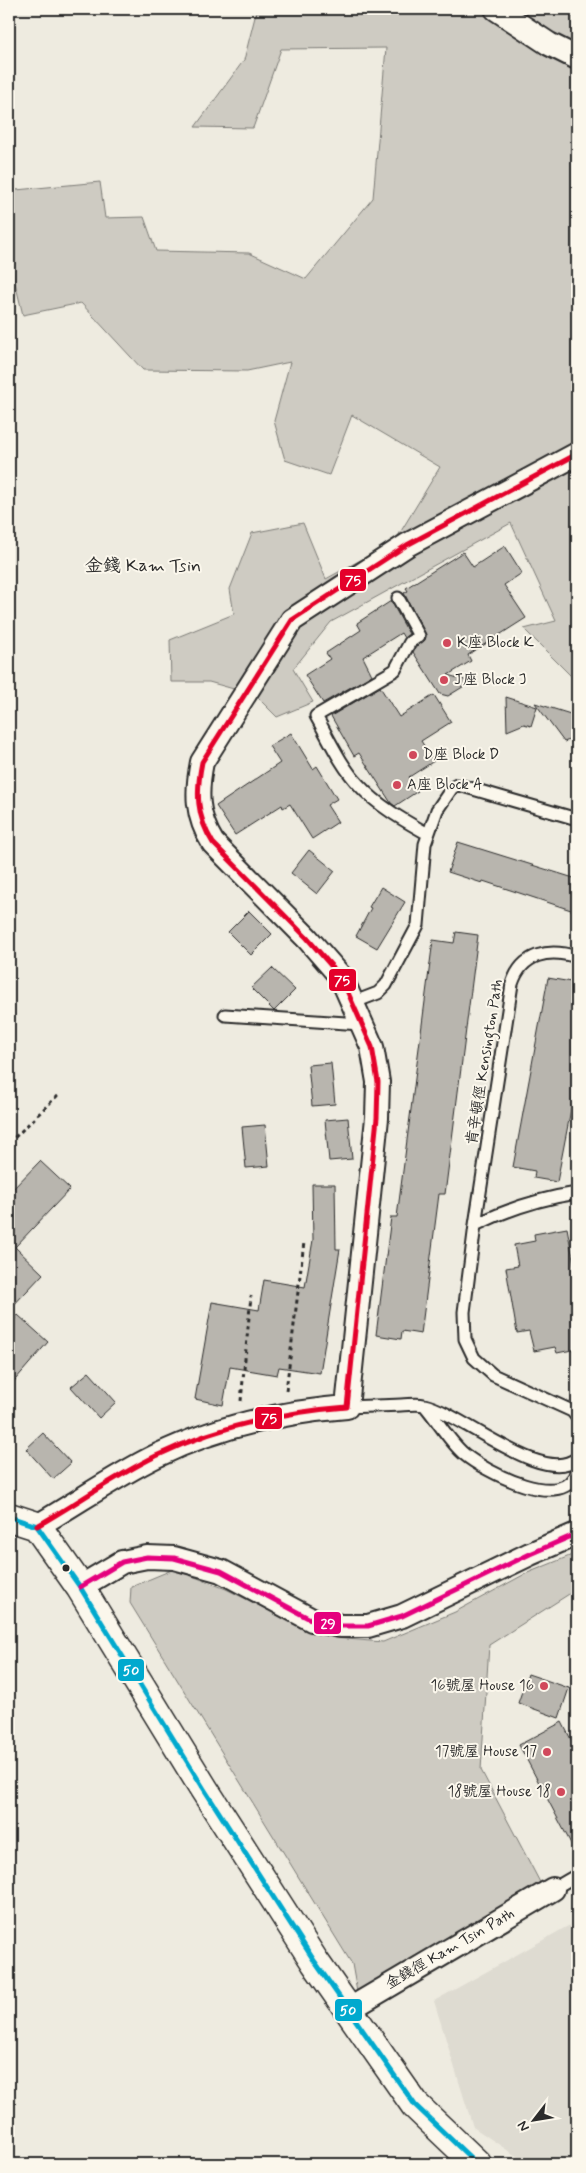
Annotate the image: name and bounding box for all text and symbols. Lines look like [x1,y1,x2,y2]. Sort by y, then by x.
district label: 金錢 Kam Tsin [85,554,201,578]
line badge: 75 [339,568,367,592]
text: 75 [345,572,362,590]
place label: K座 Block K [457,633,534,653]
marker: K座 Block K [441,637,453,649]
place label: J座 Block J [454,670,526,690]
marker: J座 Block J [438,674,450,686]
place label: D座 Block D [423,745,499,765]
marker: D座 Block D [407,749,419,761]
place label: A座 Block A [407,775,482,795]
marker: A座 Block A [391,779,403,791]
line badge: 75 [328,968,357,992]
text: 75 [334,972,351,990]
street label: 肯辛頓徑 Kensington Path [462,978,509,1146]
line badge: 75 [254,1406,283,1430]
text: 75 [261,1410,278,1428]
unlabelled marker [61,1563,71,1573]
line badge: 29 [313,1611,342,1635]
text: 29 [320,1615,336,1633]
line badge: 50 [117,1658,145,1682]
text: 50 [123,1662,139,1680]
place label: 16號屋 House 16 [430,1676,534,1696]
marker: 16號屋 House 16 [538,1680,550,1692]
place label: 17號屋 House 17 [435,1742,537,1762]
marker: 17號屋 House 17 [541,1746,553,1758]
place label: 18號屋 House 18 [448,1782,551,1802]
marker: 18號屋 House 18 [555,1786,567,1798]
street label: 金錢徑 Kam Tsin Path [382,1904,518,1994]
line badge: 50 [334,1998,363,2022]
text: 50 [340,2002,356,2020]
north arrow [508,2096,558,2146]
text: N [514,2118,534,2135]

